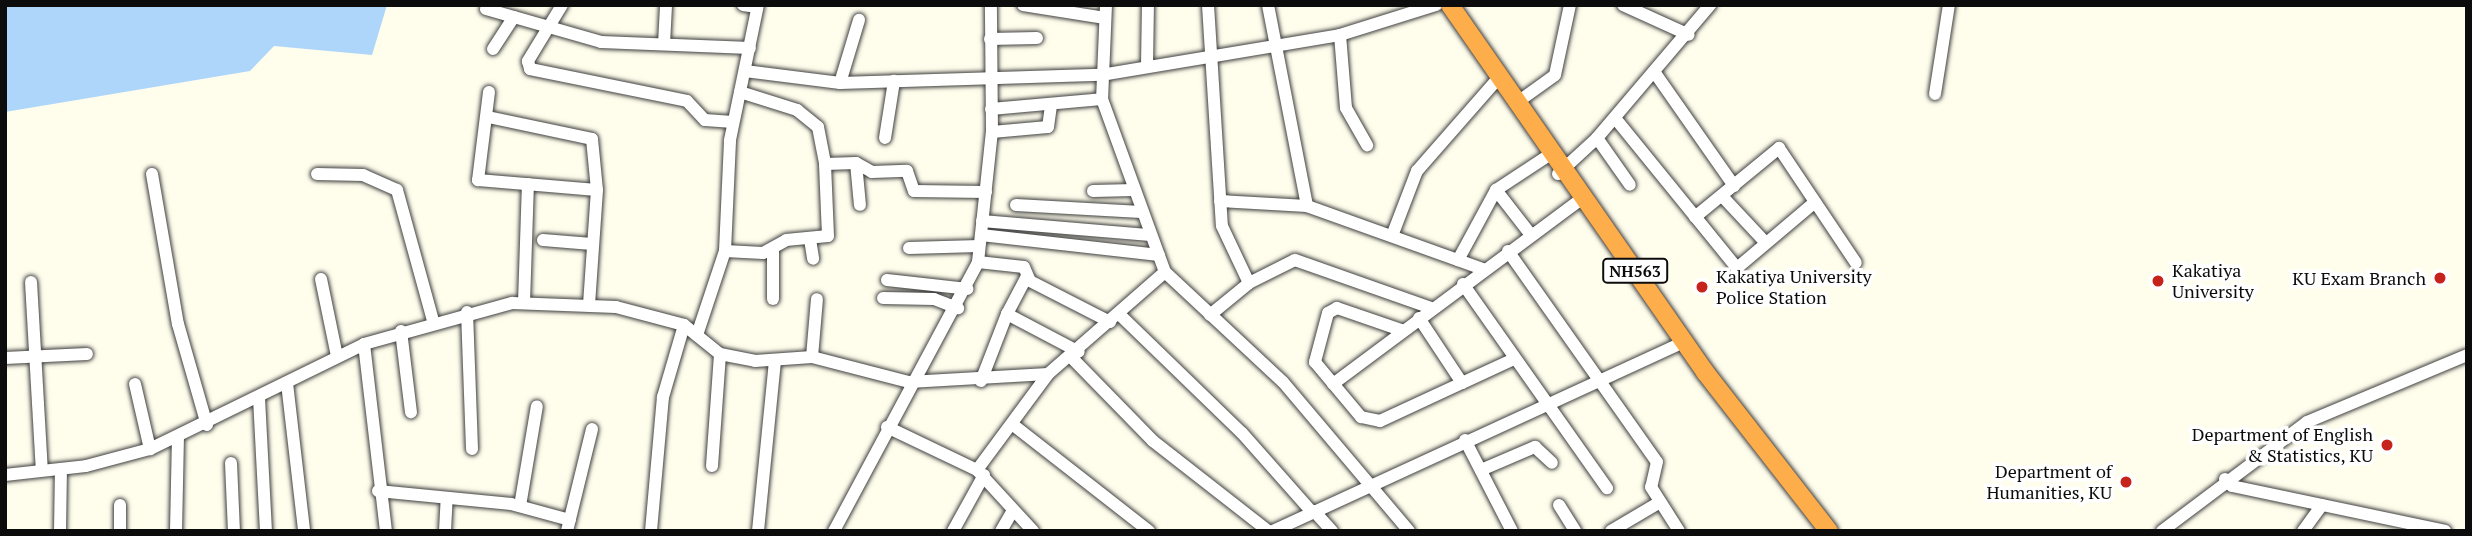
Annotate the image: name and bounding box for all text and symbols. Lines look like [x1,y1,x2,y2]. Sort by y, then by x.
road number: NH563 [1602,258,1668,284]
place label: Kakatiya University [2172,260,2254,302]
place label: Kakatiya University Police Station [1716,266,1872,308]
place label: KU Exam Branch [2292,267,2426,289]
marker: KU Exam Branch [2432,270,2448,286]
marker: Kakatiya University [2150,273,2166,289]
marker: Kakatiya University Police Station [1694,279,1710,295]
place label: Department of English & Statistics, KU [2192,424,2373,466]
marker: Department of English & Statistics, KU [2379,437,2395,453]
place label: Department of Humanities, KU [1986,461,2112,504]
marker: Department of Humanities, KU [2118,474,2134,490]

